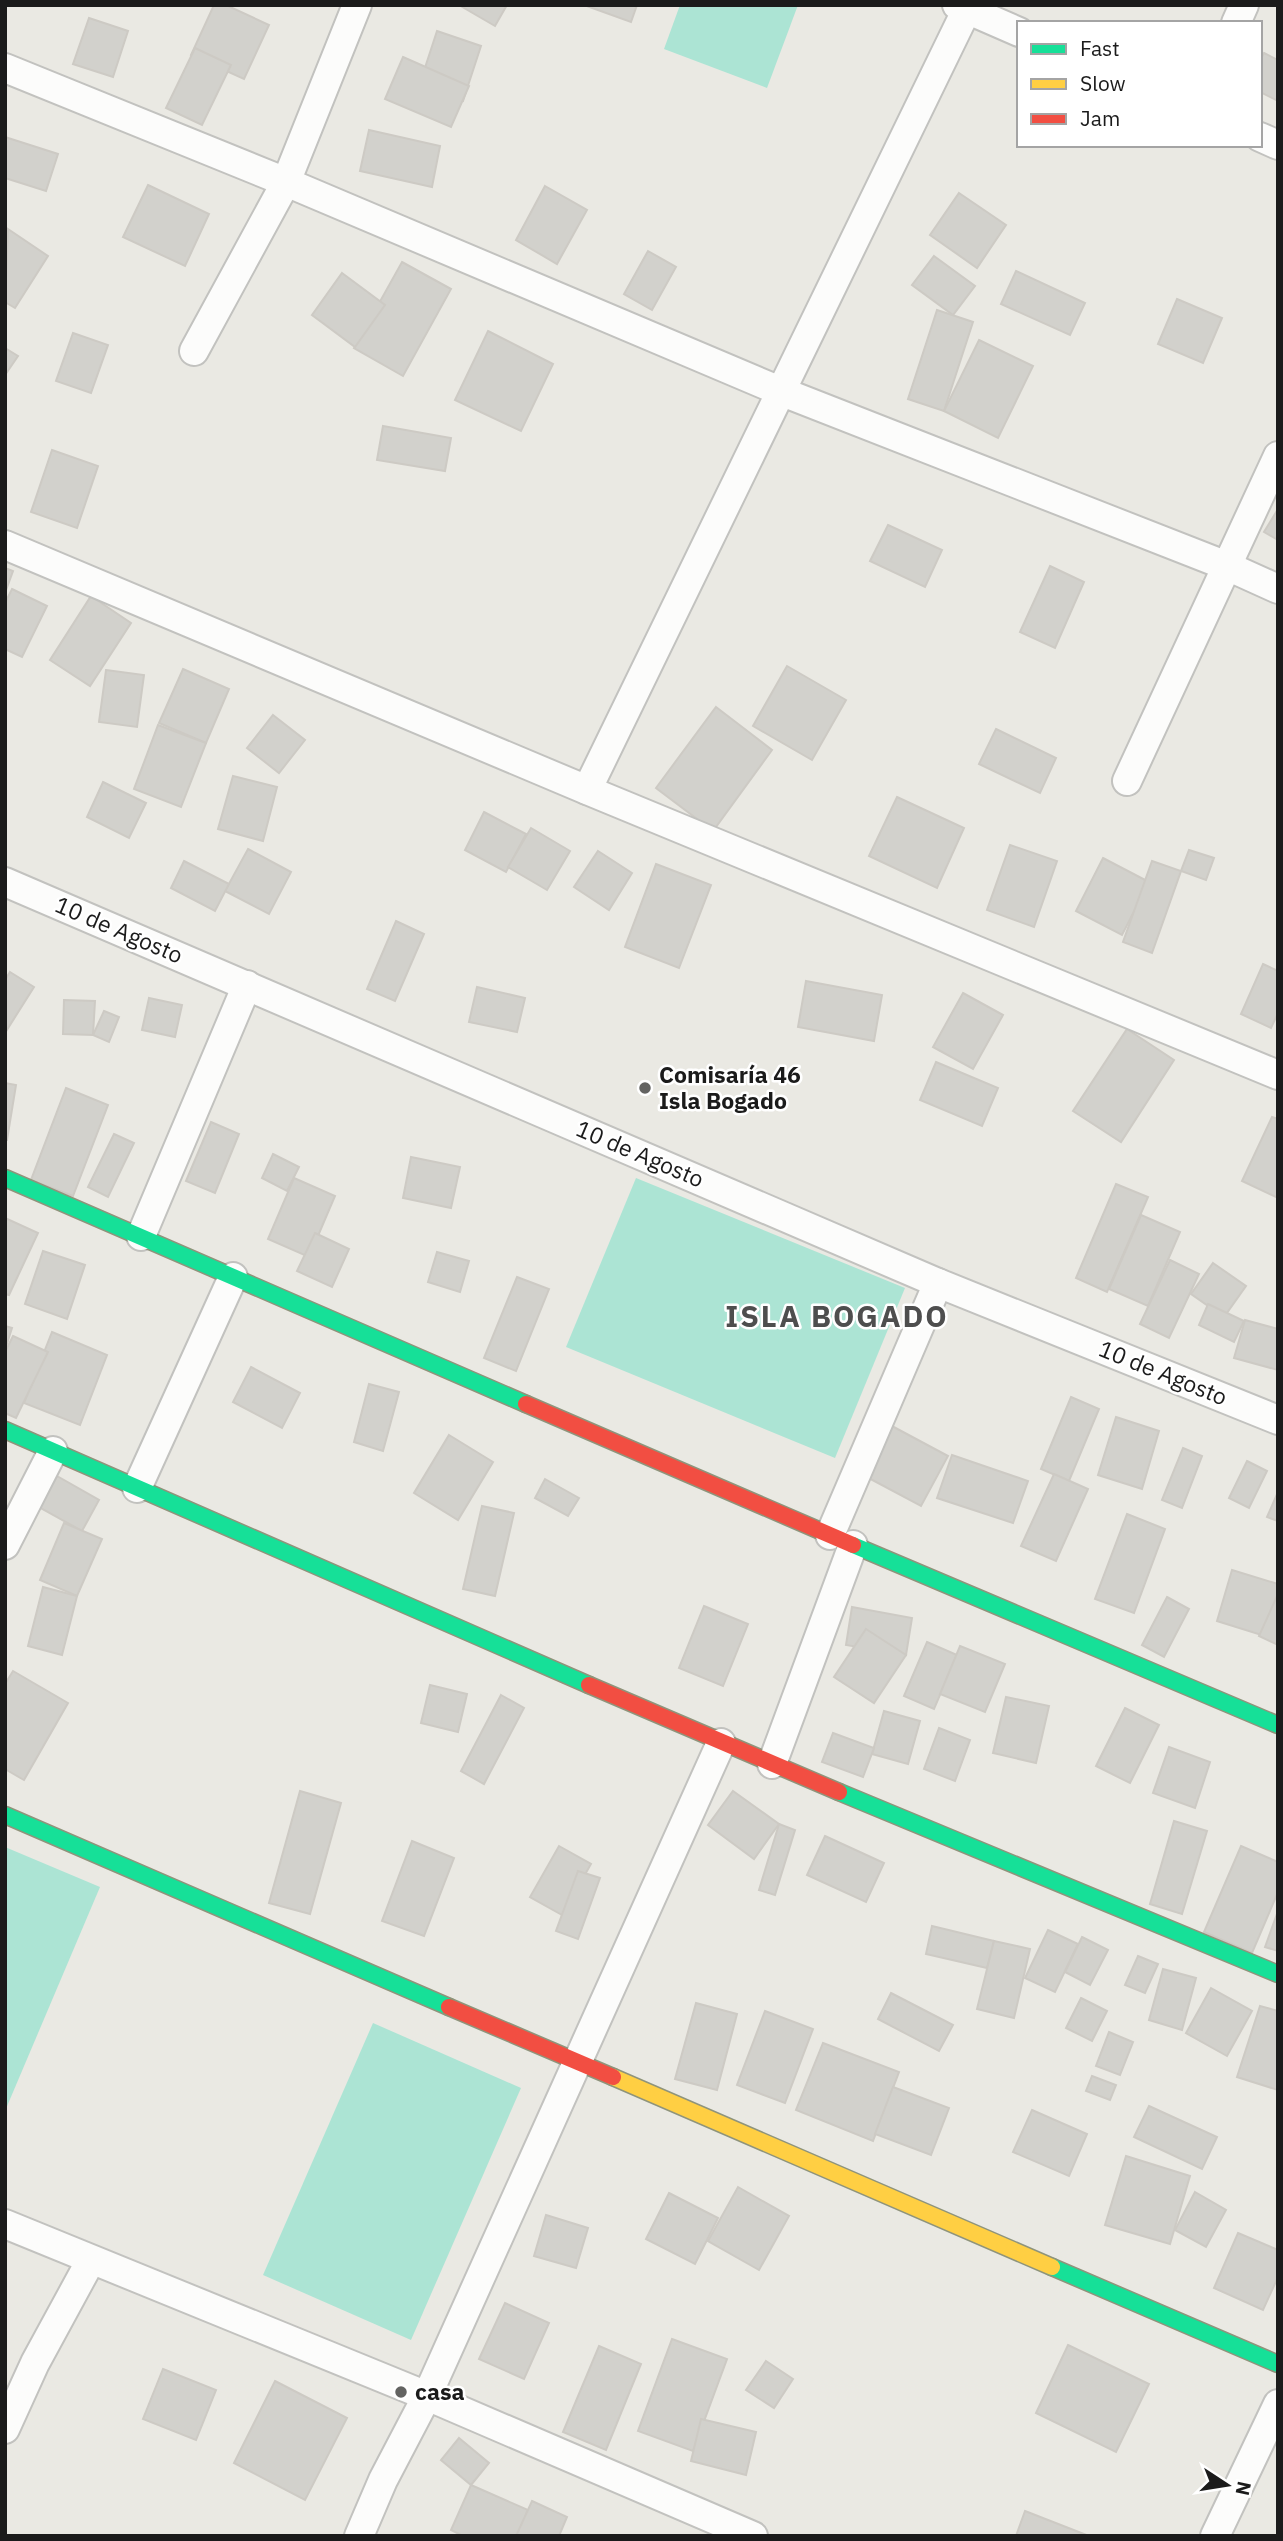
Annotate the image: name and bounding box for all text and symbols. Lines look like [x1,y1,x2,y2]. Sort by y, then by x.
legend [1017,21,1262,147]
text: Fast [1080,34,1120,62]
text: Slow [1080,69,1126,97]
text: Jam [1080,104,1120,132]
street label: 10 de Agosto [51,889,188,969]
place label: Comisaría 46 Isla Bogado [659,1059,801,1115]
marker: Comisaría 46 Isla Bogado [637,1080,653,1096]
street label: 10 de Agosto [572,1113,709,1193]
district label: ISLA BOGADO [725,1296,949,1335]
street label: 10 de Agosto [1095,1333,1232,1411]
place label: casa [415,2376,465,2406]
marker: casa [393,2384,409,2400]
north arrow [1192,2450,1262,2520]
text: N [1230,2479,1257,2498]

